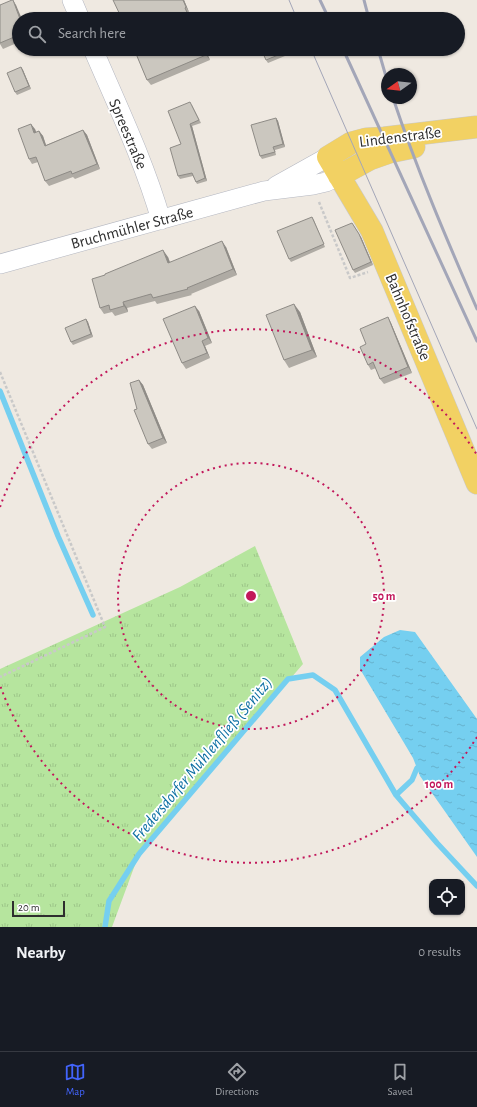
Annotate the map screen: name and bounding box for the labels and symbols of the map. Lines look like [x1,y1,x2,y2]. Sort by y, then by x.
north arrow [381,68,417,104]
street label: Spreestraße [106,96,150,172]
street label: Lindenstraße [358,124,442,150]
street label: Bruchmühler Straße [69,204,195,252]
street label: Bahnhofstraße [383,271,433,363]
centre of rings [244,589,258,603]
text: 50 m [373,590,396,602]
water label: Fredersdorfer Mühlenfließ (Senitz) [129,674,275,844]
text: 100 m [425,778,453,790]
scale bar [12,899,65,918]

